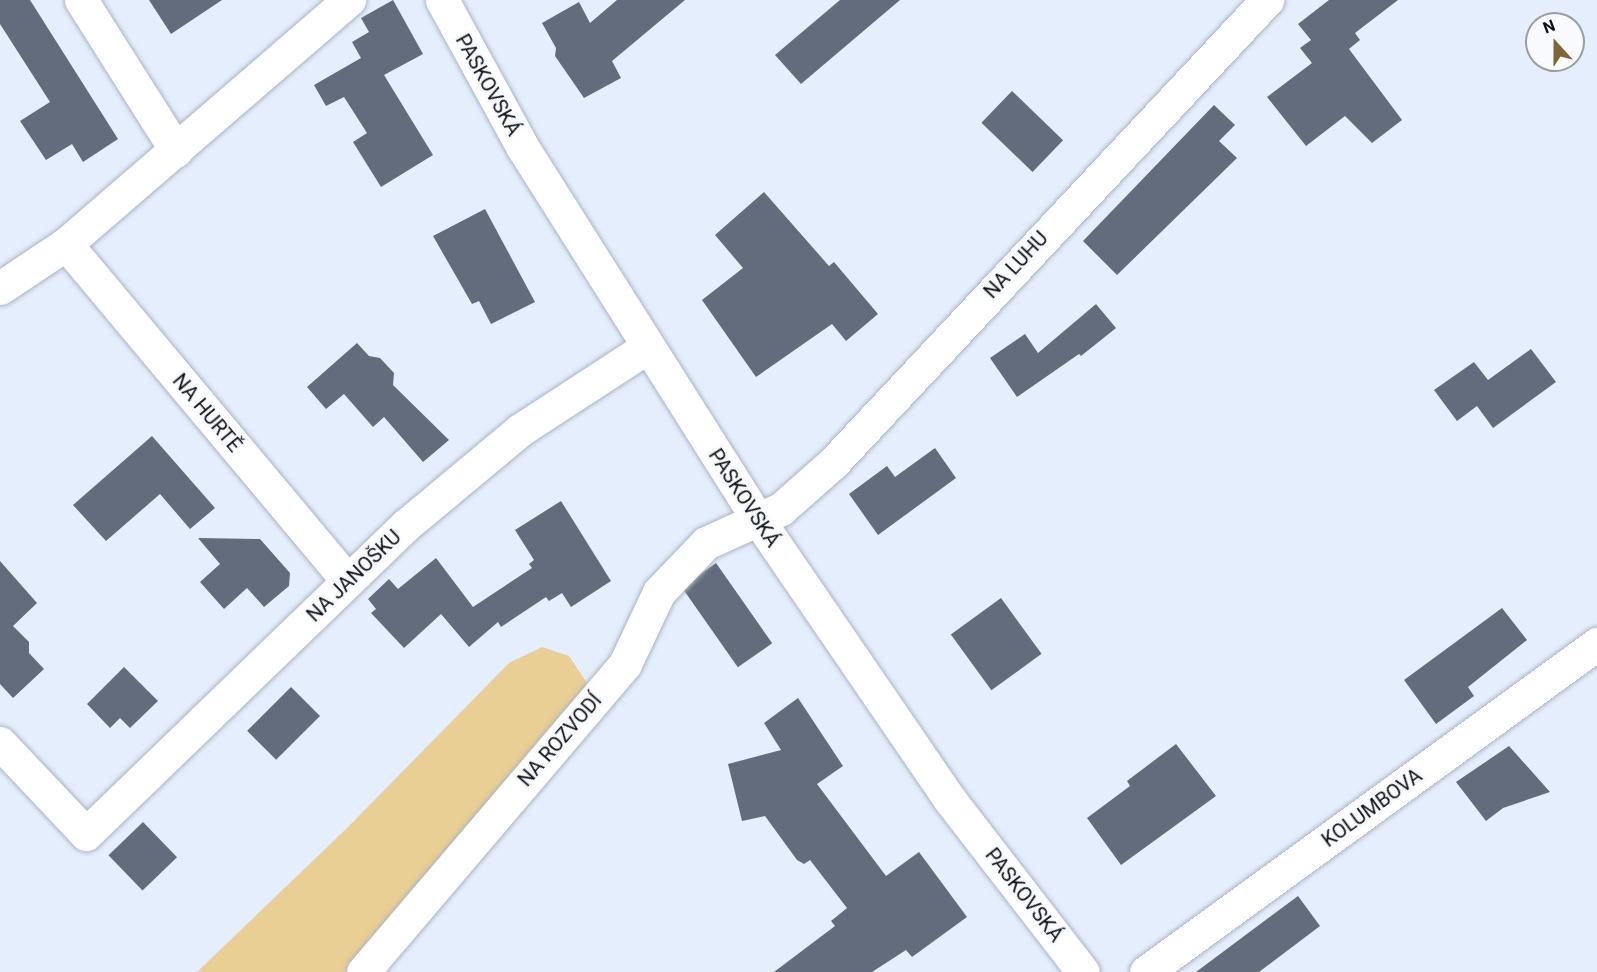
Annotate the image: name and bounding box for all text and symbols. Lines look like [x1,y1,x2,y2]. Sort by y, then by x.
north arrow [1525,12,1585,72]
text: N [1540,16,1558,37]
street label: PASKOVSKÁ [450,30,526,140]
street label: NA LUHU [979,227,1053,303]
street label: NA HURTĚ [167,369,247,457]
street label: PASKOVSKÁ [703,444,785,552]
street label: NA JANOŠKU [302,525,406,627]
street label: NA ROZVODÍ [513,689,607,791]
street label: KOLUMBOVA [1317,764,1427,852]
street label: PASKOVSKÁ [980,843,1068,947]

